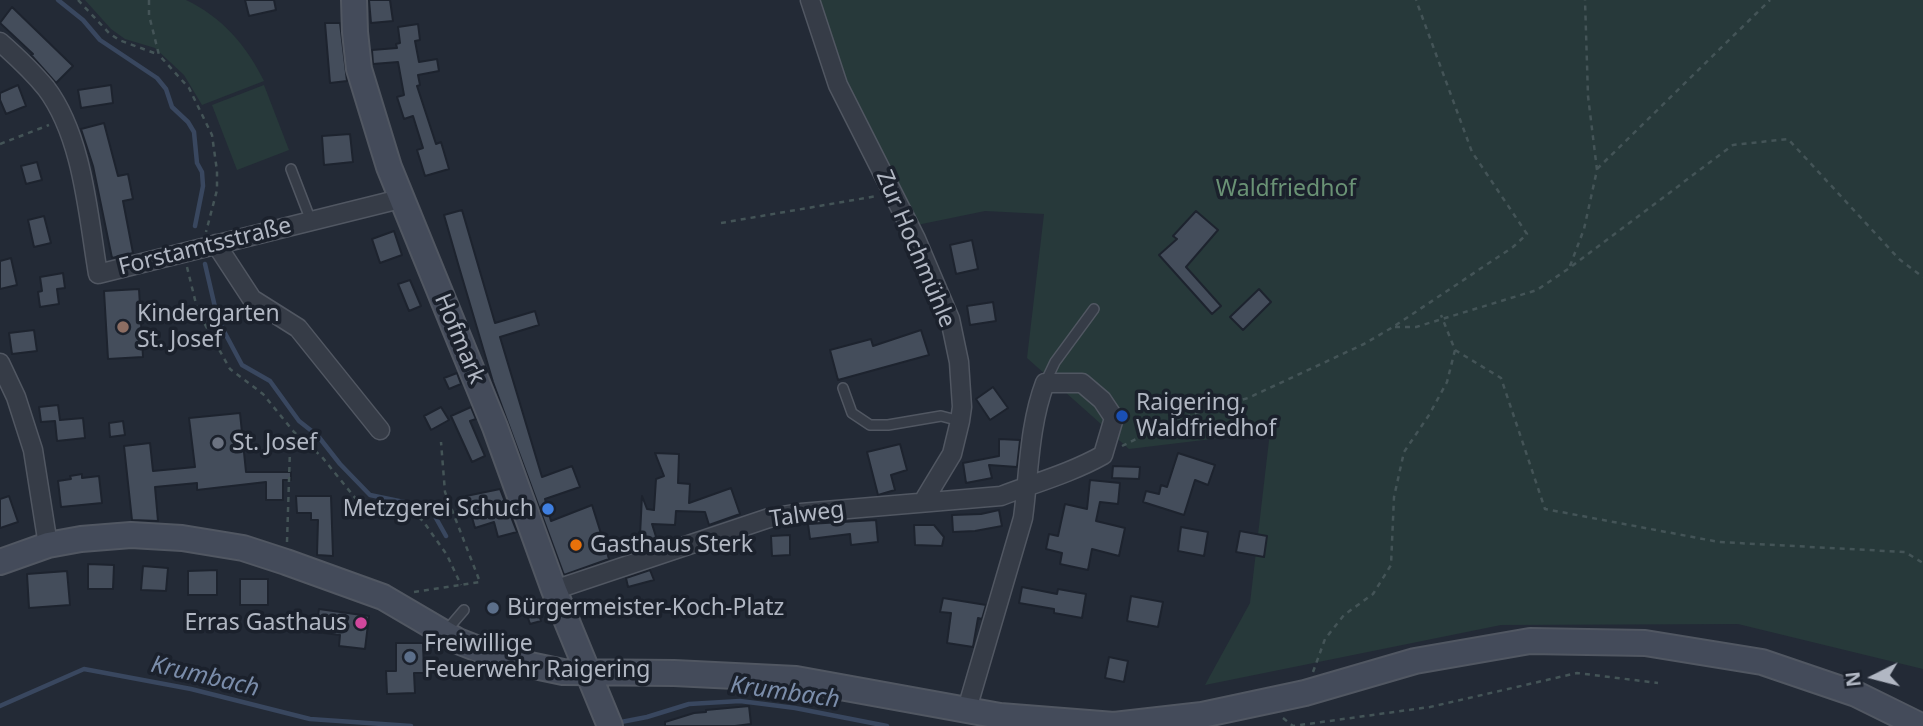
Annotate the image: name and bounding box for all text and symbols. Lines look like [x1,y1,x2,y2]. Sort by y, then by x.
street label: Zur Hochmühle [869,166,961,332]
park label: Waldfriedhof [1216,175,1356,203]
street label: Forstamtsstraße [116,212,294,282]
street label: Hofmark [428,290,490,388]
place label: Kindergarten St. Josef [137,300,280,354]
marker: Kindergarten St. Josef [115,319,131,335]
place label: Raigering, Waldfriedhof [1136,389,1276,443]
marker: Raigering, Waldfriedhof [1114,408,1130,424]
place label: St. Josef [232,429,317,457]
marker: St. Josef [210,435,226,451]
place label: Metzgerei Schuch [343,495,534,523]
street label: Talweg [768,496,846,534]
marker: Metzgerei Schuch [540,501,556,517]
place label: Gasthaus Sterk [590,531,753,559]
marker: Gasthaus Sterk [568,537,584,553]
place label: Bürgermeister-Koch-Platz [507,594,784,622]
marker: Bürgermeister-Koch-Platz [485,600,501,616]
place label: Erras Gasthaus [184,609,347,637]
marker: Erras Gasthaus [353,615,369,631]
place label: Freiwillige Feuerwehr Raigering [424,630,650,684]
north arrow [1839,642,1909,712]
marker: Freiwillige Feuerwehr Raigering [402,649,418,665]
water label: Krumbach [148,651,262,703]
text: N [1839,670,1867,688]
water label: Krumbach [728,671,842,715]

